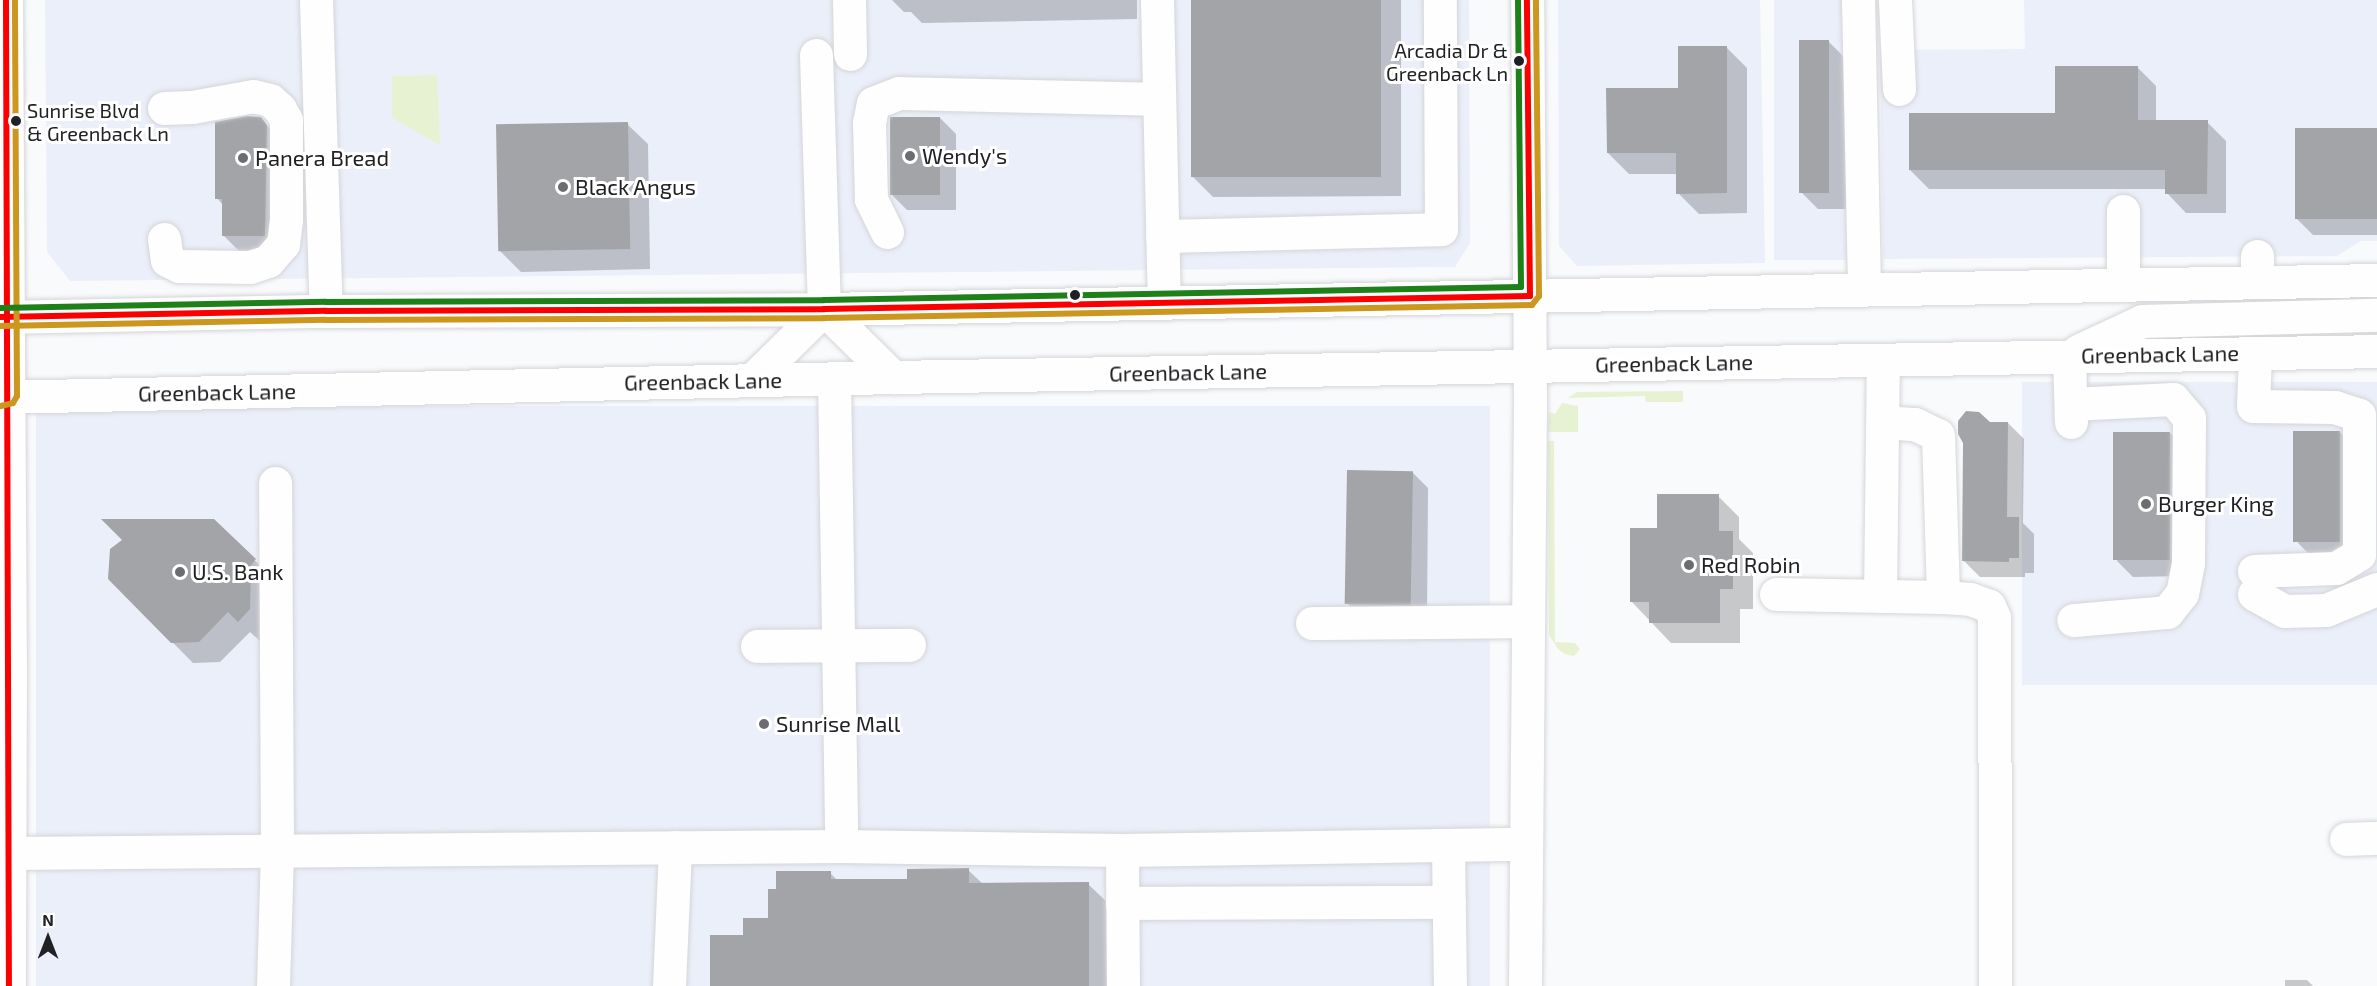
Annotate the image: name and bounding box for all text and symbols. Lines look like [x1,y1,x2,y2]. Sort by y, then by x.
place label: Arcadia Dr & Greenback Ln [1386,38,1508,85]
marker: Arcadia Dr & Greenback Ln [1513,55,1525,67]
place label: Sunrise Blvd & Greenback Ln [27,98,169,145]
marker: Sunrise Blvd & Greenback Ln [10,115,22,127]
place label: Wendy's [922,143,1007,169]
place label: Panera Bread [255,145,389,171]
marker: Wendy's [903,149,917,163]
marker: Panera Bread [236,151,250,165]
place label: Black Angus [575,174,697,200]
marker: Black Angus [556,180,570,194]
unlabelled marker [1069,289,1081,301]
street label: Greenback Lane [2081,339,2239,369]
street label: Greenback Lane [1595,348,1753,378]
street label: Greenback Lane [1109,357,1267,387]
street label: Greenback Lane [624,366,782,396]
street label: Greenback Lane [138,377,296,407]
place label: Burger King [2158,491,2274,517]
marker: Burger King [2139,497,2153,511]
place label: Red Robin [1701,552,1801,578]
marker: Red Robin [1682,558,1696,572]
place label: U.S. Bank [192,559,283,585]
marker: U.S. Bank [173,565,187,579]
place label: Sunrise Mall [776,711,900,737]
marker: Sunrise Mall [757,717,771,731]
north arrow [18,908,78,968]
text: N [42,910,54,929]

